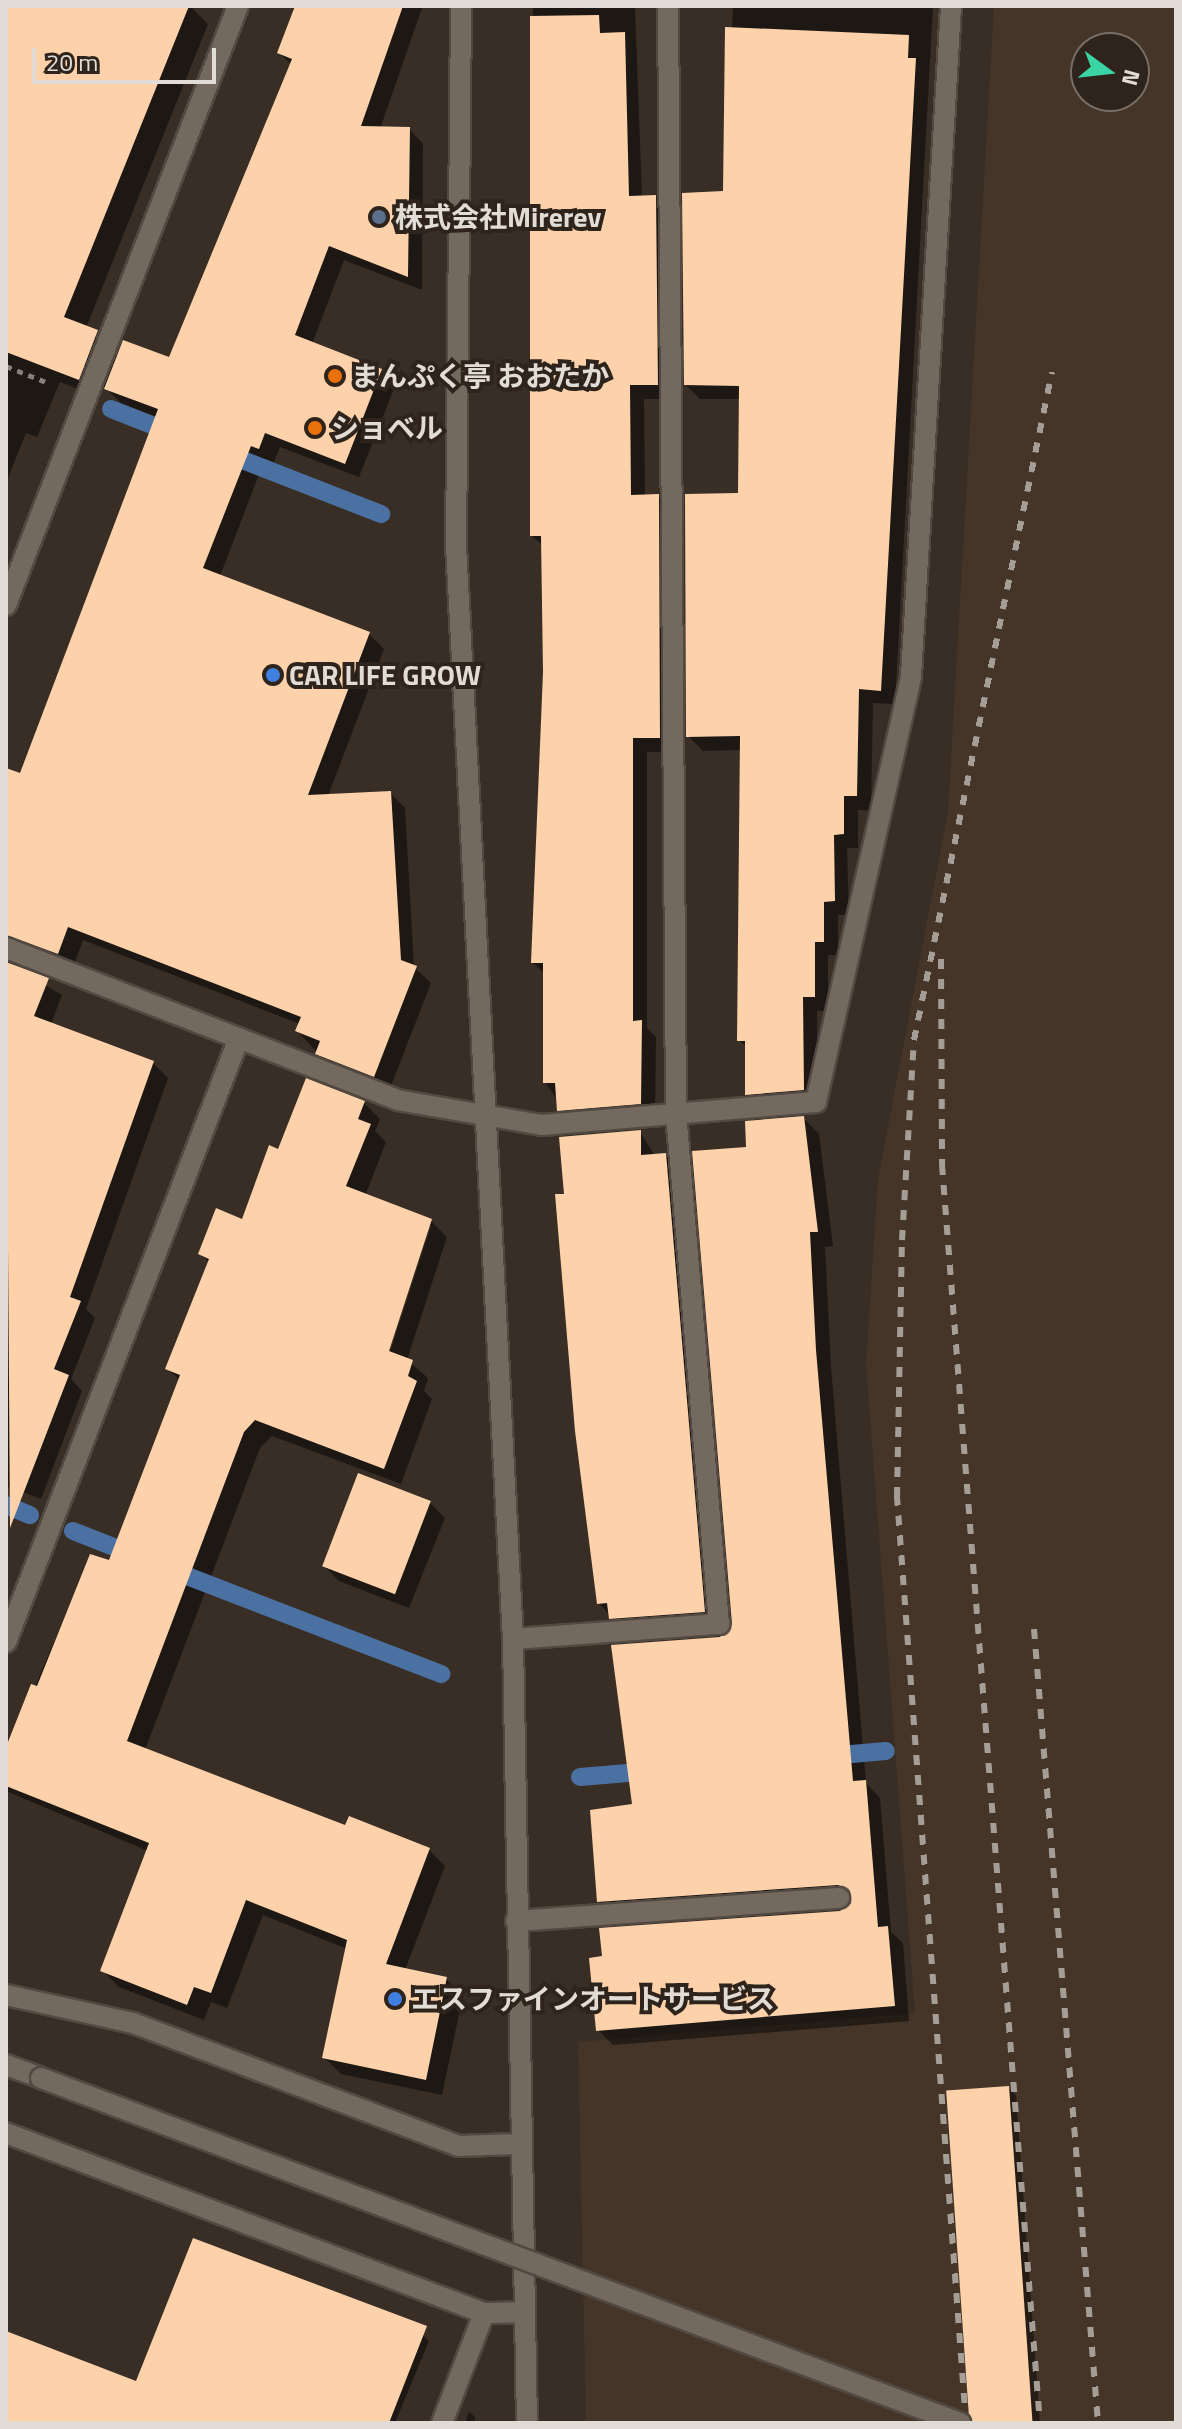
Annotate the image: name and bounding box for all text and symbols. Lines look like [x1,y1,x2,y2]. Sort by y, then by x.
scale bar [36,32,220,82]
north arrow [1070,32,1150,112]
text: 20 m [46,44,98,80]
text: N [1113,66,1150,89]
place label: 株式会社Mirerev [395,200,601,234]
marker: 株式会社Mirerev [370,208,388,226]
place label: まんぷく亭 おおたか [351,359,609,393]
marker: まんぷく亭 おおたか [326,367,344,385]
place label: ショベル [331,411,443,445]
marker: ショベル [306,419,324,437]
place label: CAR LIFE GROW [289,658,481,692]
marker: CAR LIFE GROW [264,666,282,684]
place label: エスファインオートサービス [411,1982,775,2016]
marker: エスファインオートサービス [386,1990,404,2008]

